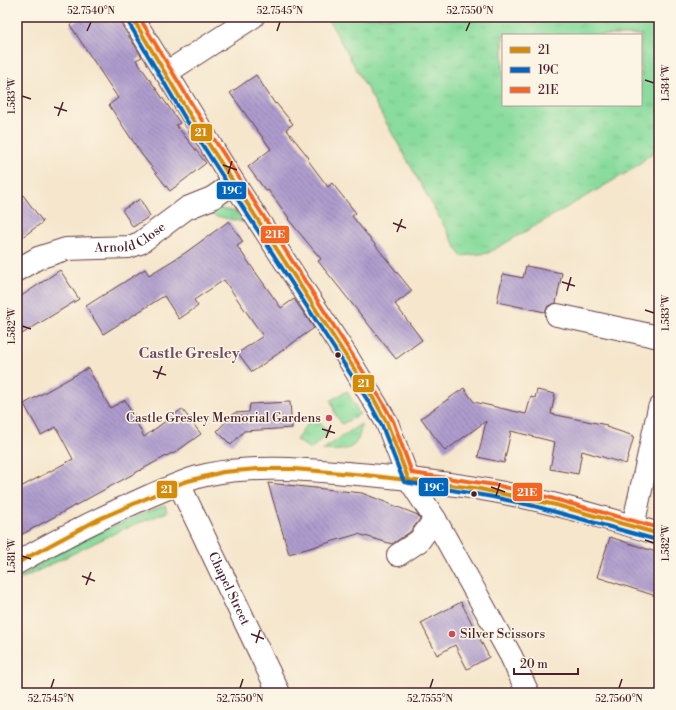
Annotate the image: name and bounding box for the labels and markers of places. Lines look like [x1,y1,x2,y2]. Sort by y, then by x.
unlabelled marker [333,350,343,360]
place label: Castle Gresley Memorial Gardens [126,410,321,426]
marker: Castle Gresley Memorial Gardens [324,413,334,423]
unlabelled marker [469,489,479,499]
place label: Silver Scissors [460,626,545,642]
marker: Silver Scissors [447,629,457,639]

